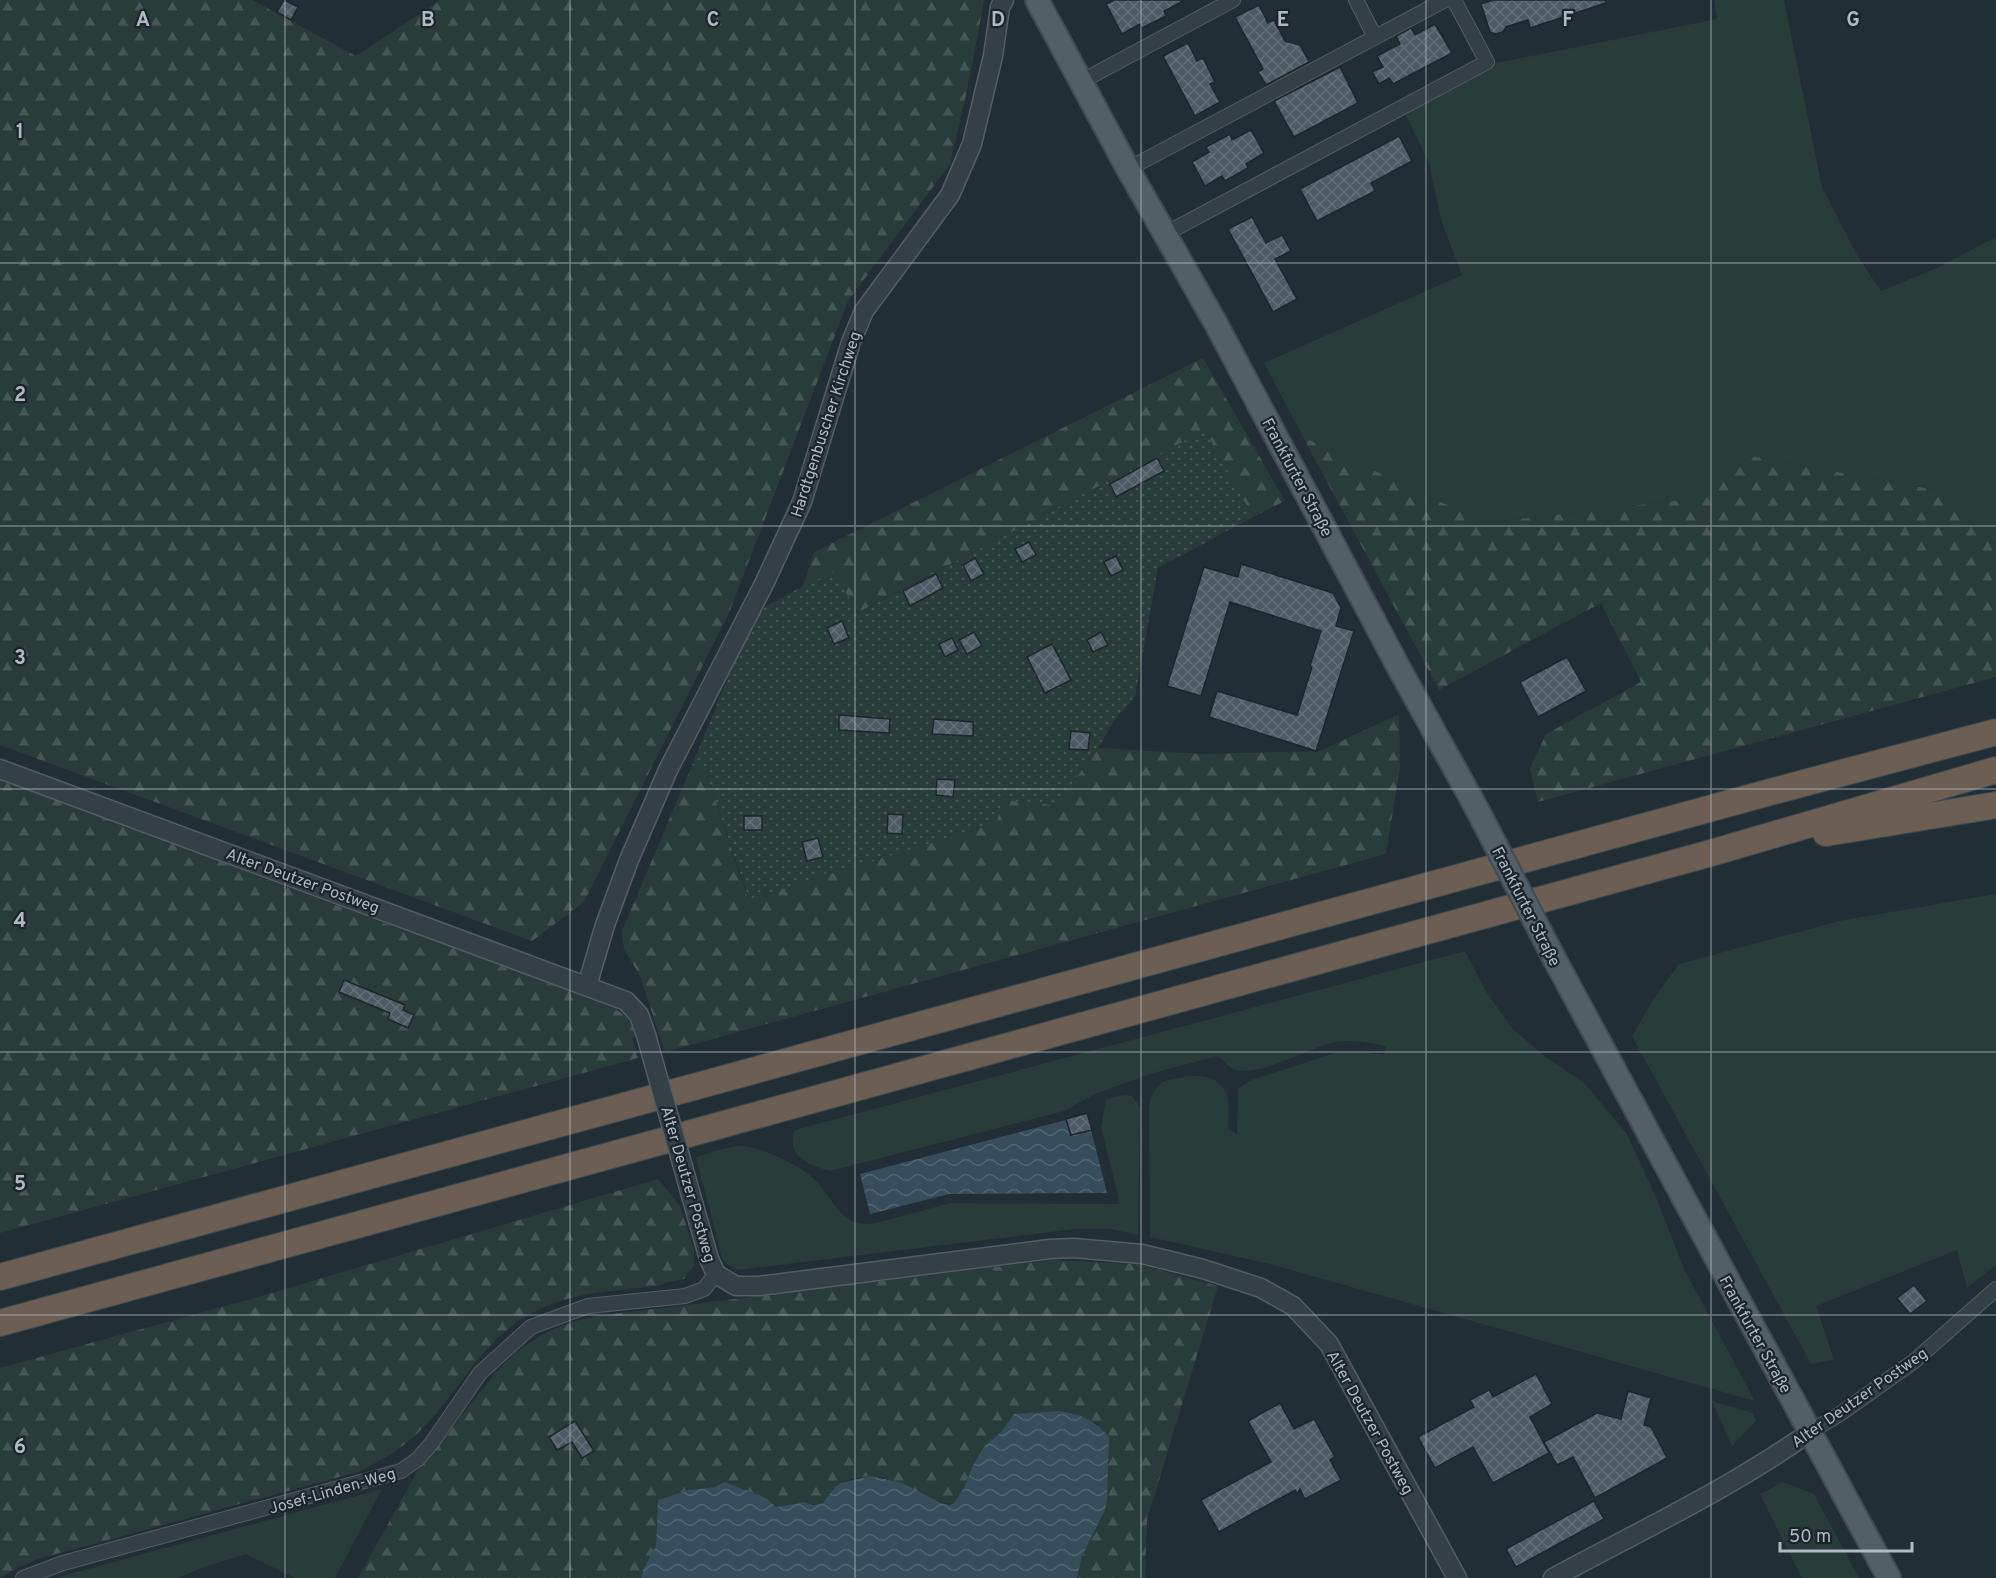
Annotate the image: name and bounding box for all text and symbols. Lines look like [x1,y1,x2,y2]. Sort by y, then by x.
text: A [136,8,150,34]
text: B [421,8,435,34]
text: C [707,8,719,34]
text: D [991,8,1005,34]
text: E [1277,8,1289,34]
text: F [1562,8,1574,34]
text: G [1846,8,1860,34]
text: 1 [16,120,24,146]
street label: Hardtgenbuscher Kirchweg [787,329,866,520]
text: 2 [14,383,26,409]
street label: Frankfurter Straße [1257,415,1336,541]
text: 3 [14,646,26,672]
street label: Frankfurter Straße [1486,844,1564,970]
street label: Alter Deutzer Postweg [223,845,382,919]
text: 4 [14,909,26,935]
street label: Alter Deutzer Postweg [655,1104,719,1265]
text: 5 [14,1172,26,1198]
street label: Frankfurter Straße [1714,1273,1795,1397]
street label: Alter Deutzer Postweg [1788,1344,1932,1453]
street label: Alter Deutzer Postweg [1321,1347,1417,1499]
text: 6 [14,1435,26,1461]
street label: Josef-Linden-Weg [267,1464,398,1520]
scale bar [1780,1515,1912,1553]
text: 50 m [1789,1526,1831,1549]

